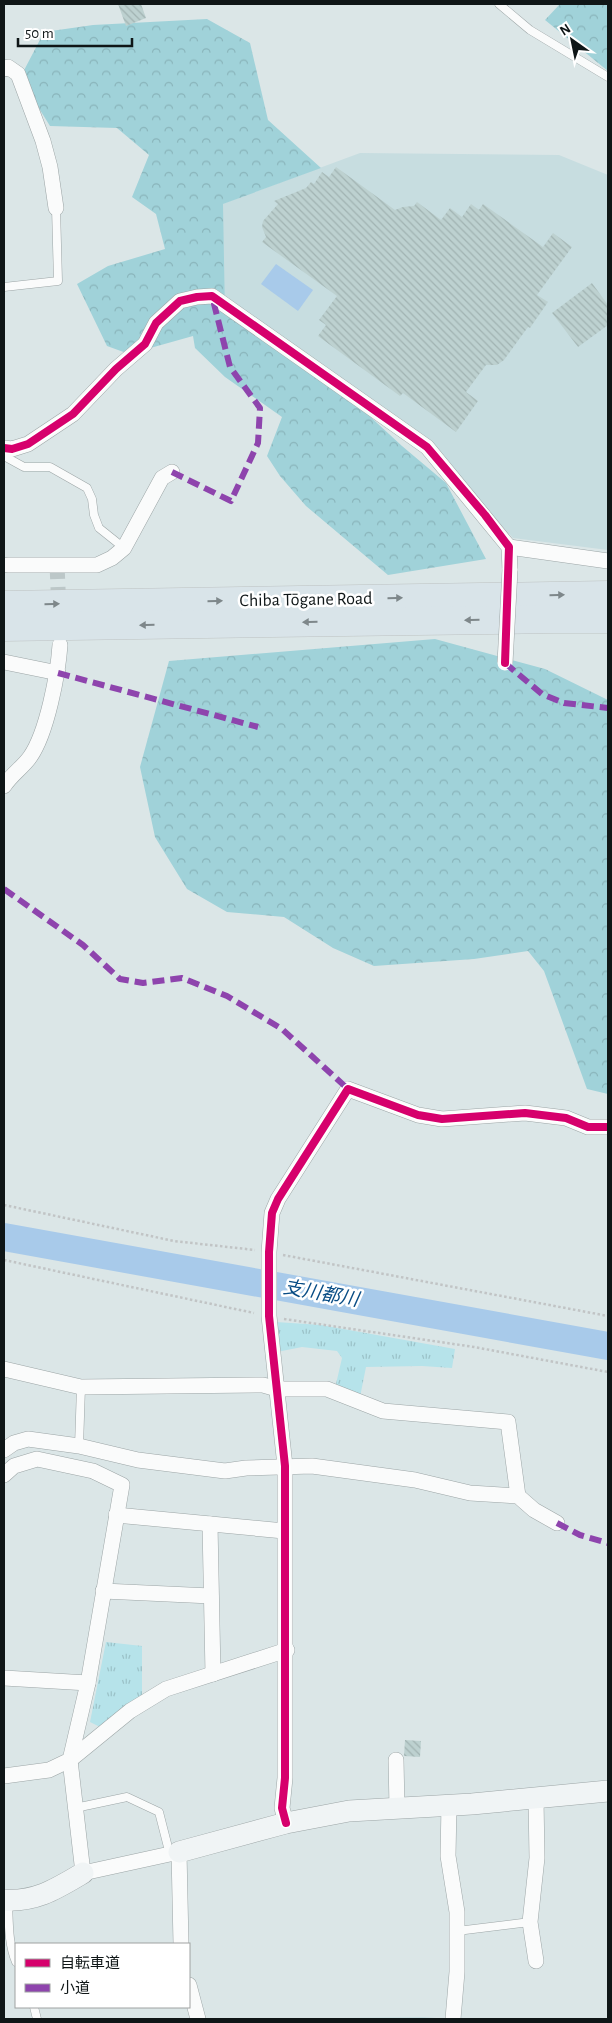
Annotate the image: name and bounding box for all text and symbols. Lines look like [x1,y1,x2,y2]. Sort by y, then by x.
scale bar [18,15,131,47]
north arrow [547,15,597,65]
text: N [558,21,573,38]
text: 50 m [25,26,54,41]
street label: Chiba Tōgane Road [239,590,373,610]
one-way arrow [550,591,566,599]
one-way arrow [387,594,403,602]
one-way arrow [207,597,223,605]
one-way arrow [45,600,61,608]
one-way arrow [464,616,480,624]
one-way arrow [301,619,317,627]
one-way arrow [139,621,155,629]
water label: 支川都川 [282,1277,362,1310]
legend [15,1943,190,2008]
text: 自転車道 [60,1955,120,1971]
text: 小道 [60,1980,90,1996]

